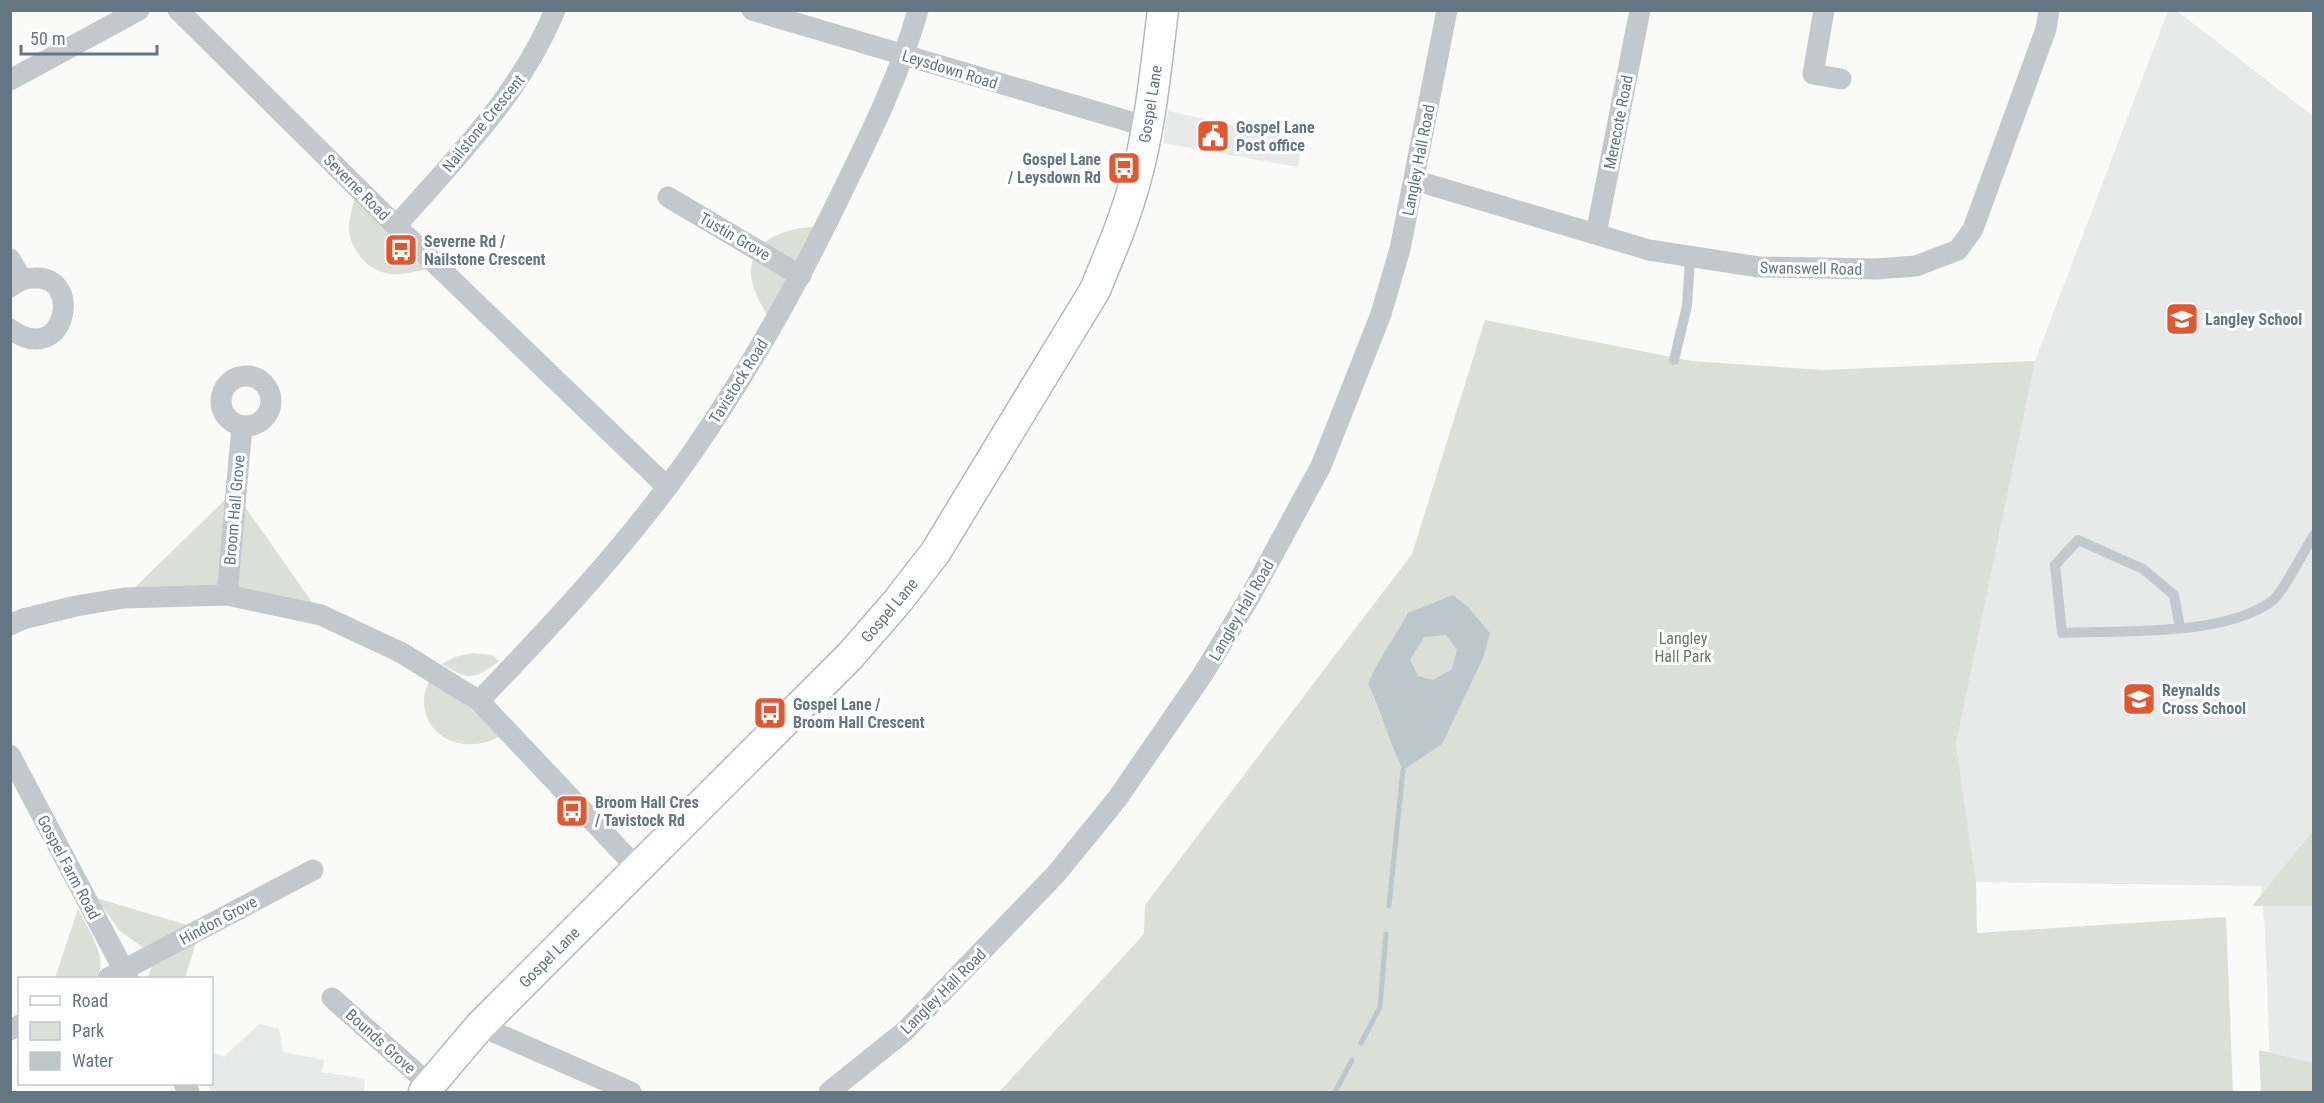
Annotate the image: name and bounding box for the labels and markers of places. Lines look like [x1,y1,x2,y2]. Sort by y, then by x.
public building icon: Gospel Lane Post office [1195,118,1231,154]
place label: Gospel Lane Post office [1236,118,1315,155]
place label: Gospel Lane / Leysdown Rd [1007,150,1101,187]
bus stop icon: Gospel Lane / Leysdown Rd [1106,150,1142,186]
bus stop icon: Severne Rd / Nailstone Crescent [383,232,419,268]
place label: Severne Rd / Nailstone Crescent [424,232,546,269]
school or university icon: Langley School [2164,301,2200,337]
place label: Langley School [2205,310,2302,329]
school or university icon: Reynalds Cross School [2121,681,2157,717]
place label: Reynalds Cross School [2162,681,2246,718]
bus stop icon: Gospel Lane / Broom Hall Crescent [752,695,788,731]
place label: Gospel Lane / Broom Hall Crescent [793,695,925,732]
bus stop icon: Broom Hall Cres / Tavistock Rd [554,793,590,829]
place label: Broom Hall Cres / Tavistock Rd [594,793,699,830]

